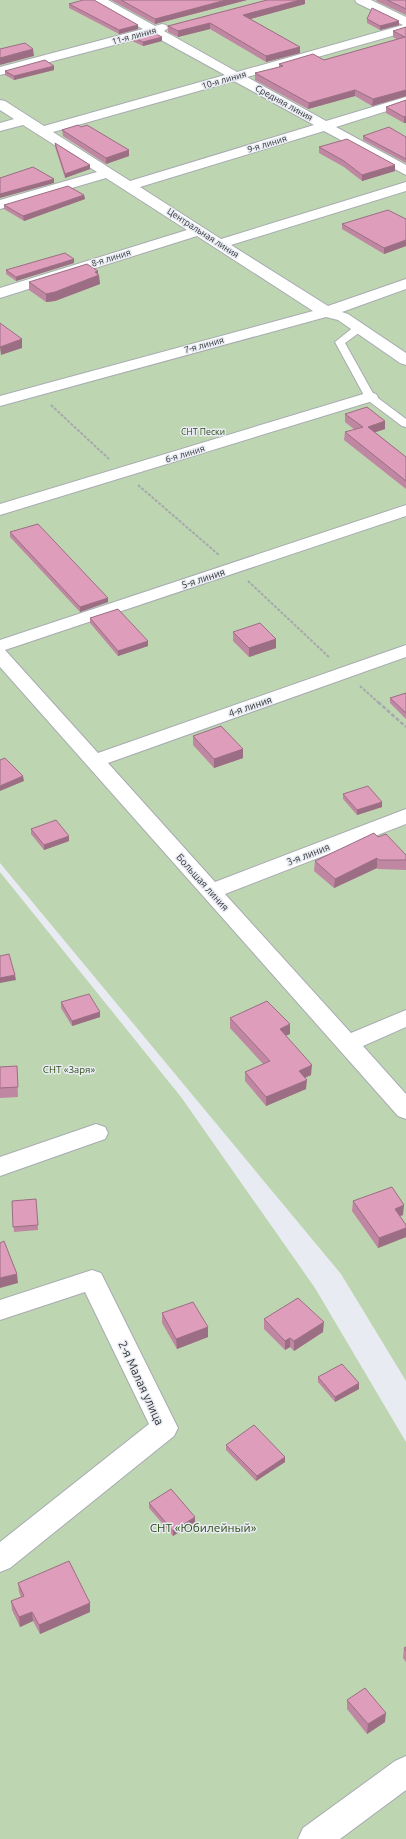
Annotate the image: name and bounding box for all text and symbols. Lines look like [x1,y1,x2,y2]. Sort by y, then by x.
street label: 11-я линия [111,25,158,47]
street label: 10-я линия [201,69,247,91]
street label: Средняя линия [254,83,315,123]
street label: 9-я линия [246,133,288,155]
street label: Центральная линия [165,206,241,260]
street label: 8-я линия [90,247,132,269]
street label: 7-я линия [183,335,225,355]
park label: СНТ Пески [181,427,225,437]
street label: 6-я линия [164,443,206,465]
street label: 5-я линия [180,566,226,591]
street label: 4-я линия [227,694,273,719]
street label: 3-я линия [285,841,331,868]
street label: Большая линия [174,852,231,913]
park label: СНТ «Заря» [43,1064,95,1075]
street label: 2-я Малая улица [116,1339,167,1427]
park label: СНТ «Юбилейный» [150,1521,257,1534]

